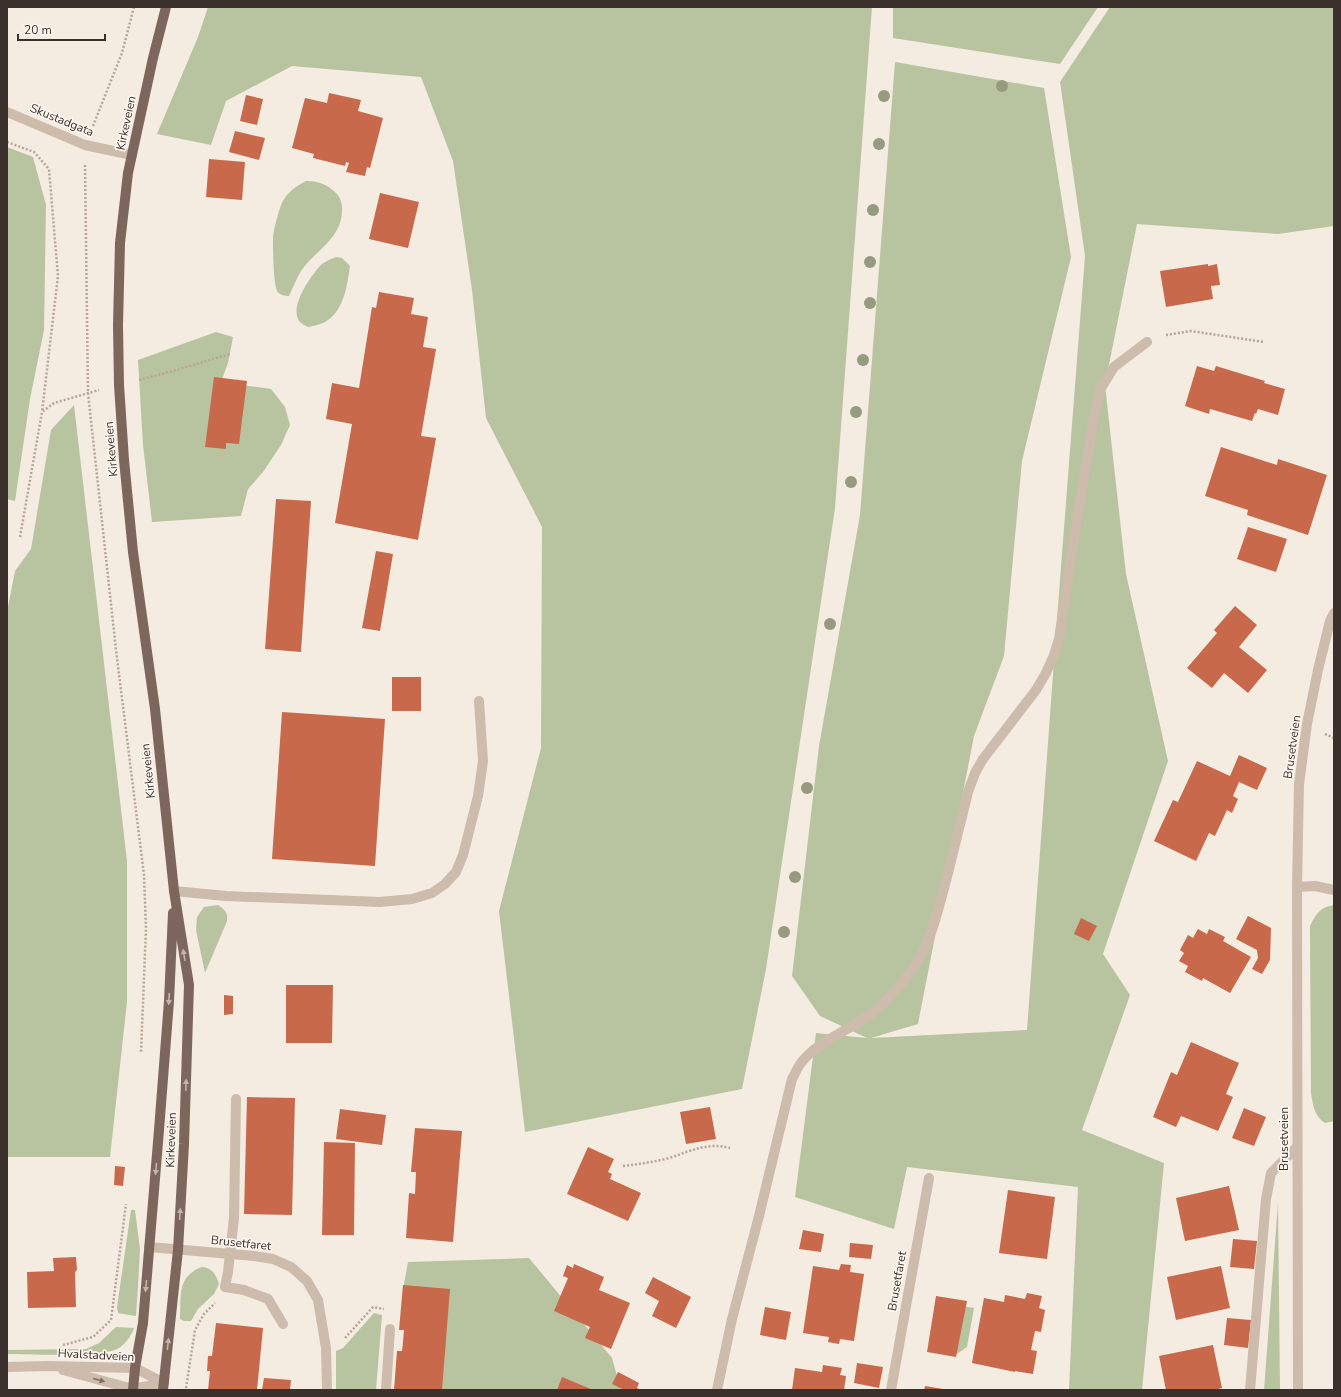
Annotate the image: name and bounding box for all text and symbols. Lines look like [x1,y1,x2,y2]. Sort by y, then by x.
scale bar [18,16,105,42]
text: 20 m [24,22,52,38]
street label: Kirkeveien [112,94,140,152]
street label: Skustadgata [28,100,96,140]
street label: Kirkeveien [101,421,121,477]
street label: Brusetveien [1280,714,1304,780]
street label: Kirkeveien [137,743,159,799]
one-way arrow [181,949,187,961]
one-way arrow [166,993,173,1005]
one-way arrow [183,1078,189,1091]
street label: Brusetveien [1276,1107,1292,1171]
street label: Kirkeveien [162,1112,180,1168]
one-way arrow [153,1163,159,1175]
one-way arrow [177,1207,183,1220]
street label: Brusetfaret [210,1232,273,1254]
street label: Brusetfaret [884,1249,910,1312]
one-way arrow [143,1280,150,1292]
one-way arrow [165,1338,171,1350]
street label: Hvalstadveien [57,1345,135,1365]
one-way arrow [93,1377,105,1383]

